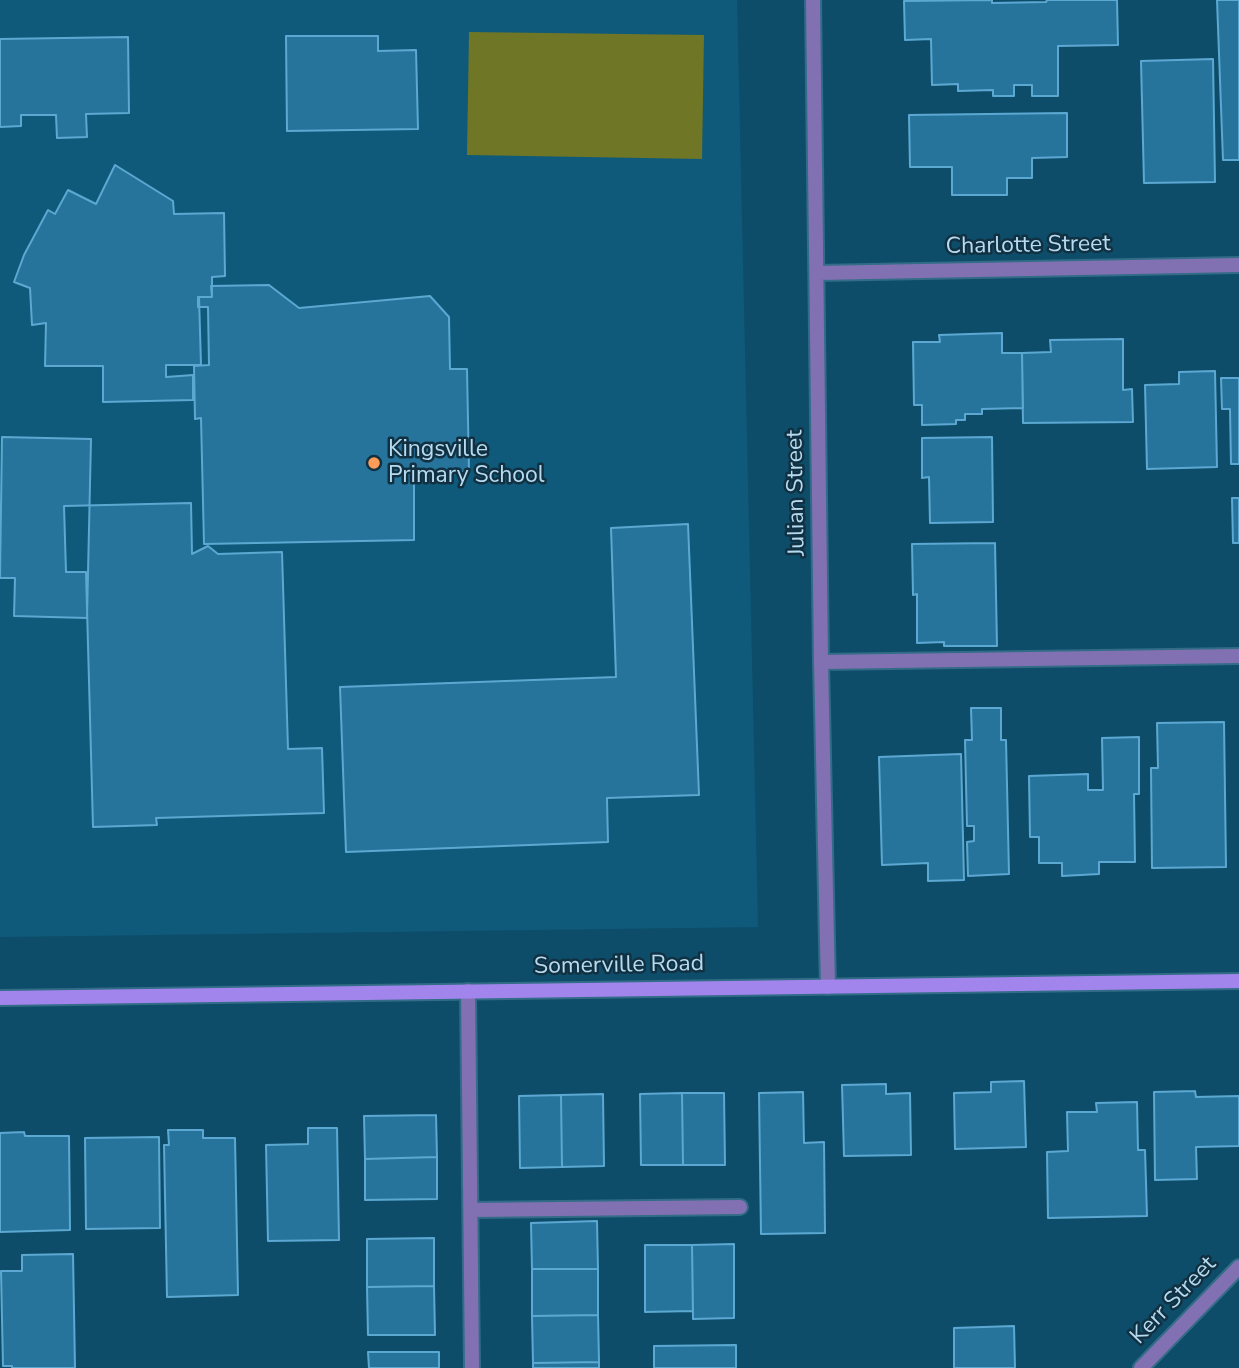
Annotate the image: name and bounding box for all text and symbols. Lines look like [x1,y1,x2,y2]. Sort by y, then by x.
street label: Charlotte Street [945,231,1111,261]
street label: Julian Street [782,430,812,556]
place label: Kingsville Primary School [388,436,545,490]
marker: Kingsville Primary School [366,455,382,471]
street label: Somerville Road [534,951,704,981]
street label: Kerr Street [1125,1251,1223,1351]

